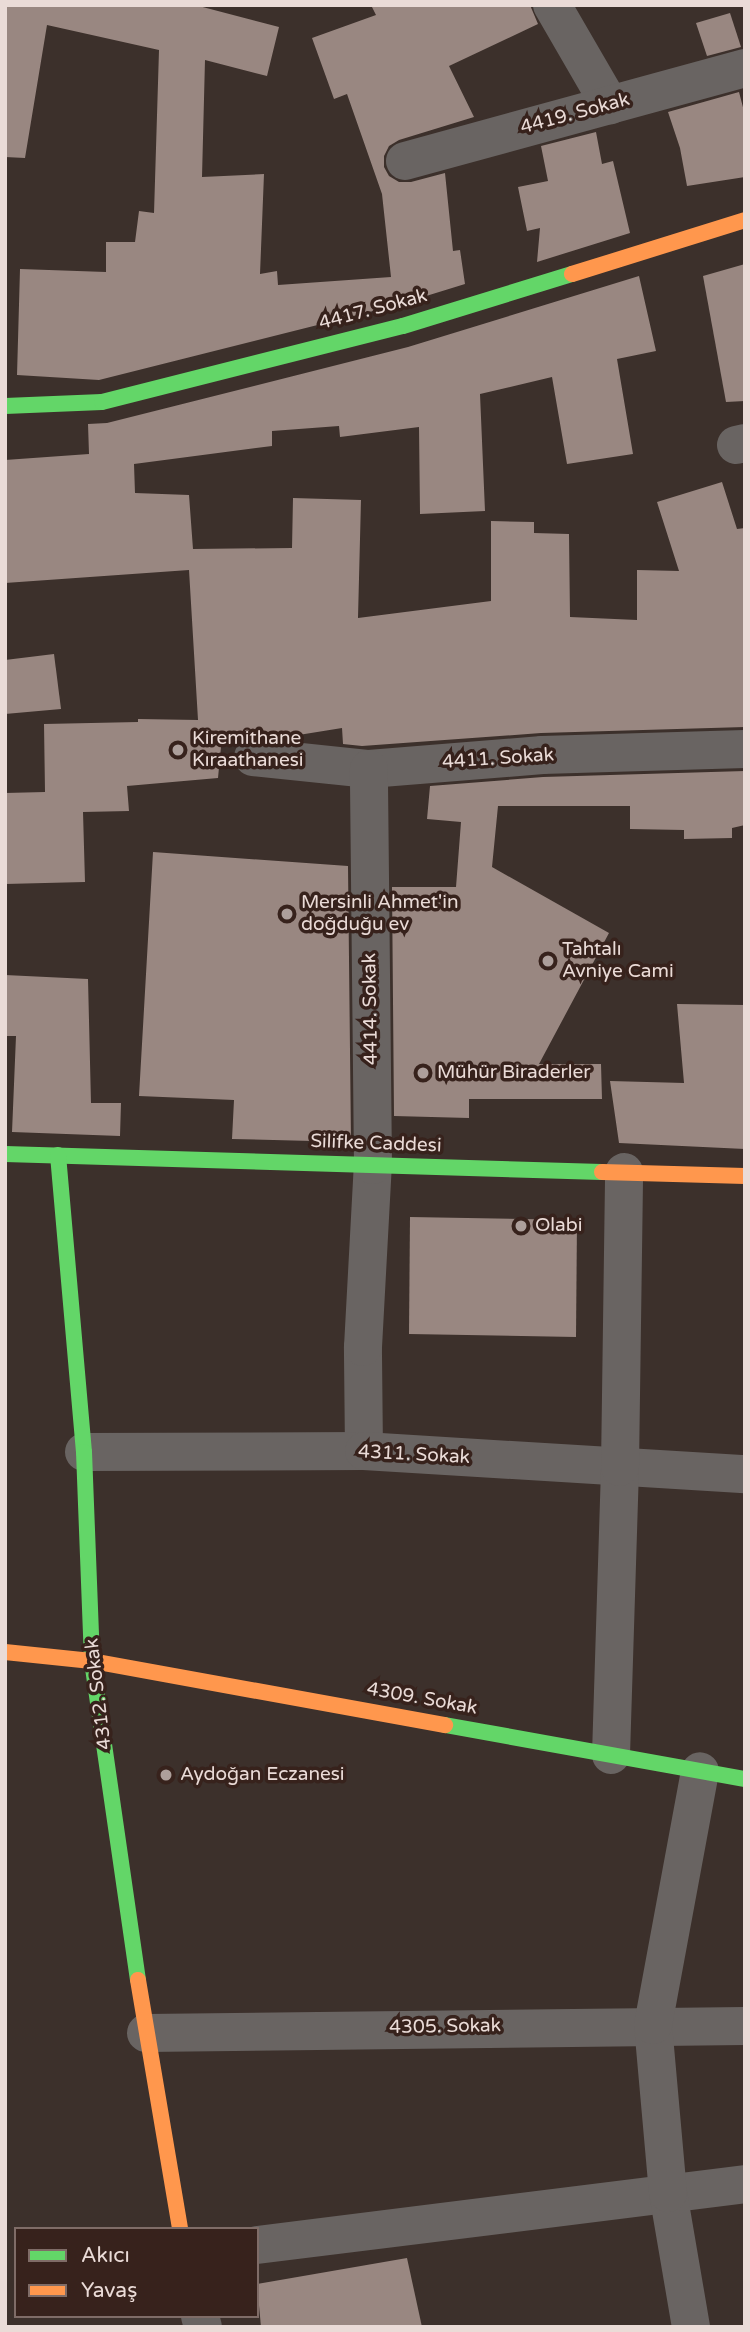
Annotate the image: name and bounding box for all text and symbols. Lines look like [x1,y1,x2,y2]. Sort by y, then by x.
street label: 4419. Sokak [518,88,632,140]
street label: 4417. Sokak [316,285,430,335]
place label: Kiremithane Kıraathanesi [192,728,304,772]
marker: Kiremithane Kıraathanesi [170,742,186,758]
street label: 4411. Sokak [441,744,555,774]
place label: Mersinli Ahmet'in doğduğu ev [301,892,459,936]
marker: Mersinli Ahmet'in doğduğu ev [279,906,295,922]
place label: Tahtalı Avniye Cami [562,939,674,983]
street label: 4414. Sokak [359,953,383,1065]
marker: Tahtalı Avniye Cami [540,953,556,969]
place label: Mühür Biraderler [437,1062,590,1084]
marker: Mühür Biraderler [415,1065,431,1081]
street label: Silifke Caddesi [310,1130,442,1158]
place label: Olabi [535,1215,582,1237]
marker: Olabi [513,1218,529,1234]
street label: 4311. Sokak [357,1441,471,1469]
street label: 4312. Sokak [81,1637,117,1751]
street label: 4309. Sokak [365,1678,479,1720]
place label: Aydoğan Eczanesi [180,1764,345,1786]
marker: Aydoğan Eczanesi [158,1767,174,1783]
street label: 4305. Sokak [389,2015,501,2039]
legend [14,2227,259,2318]
text: Akıcı [81,2243,130,2268]
text: Yavaş [81,2278,137,2303]

